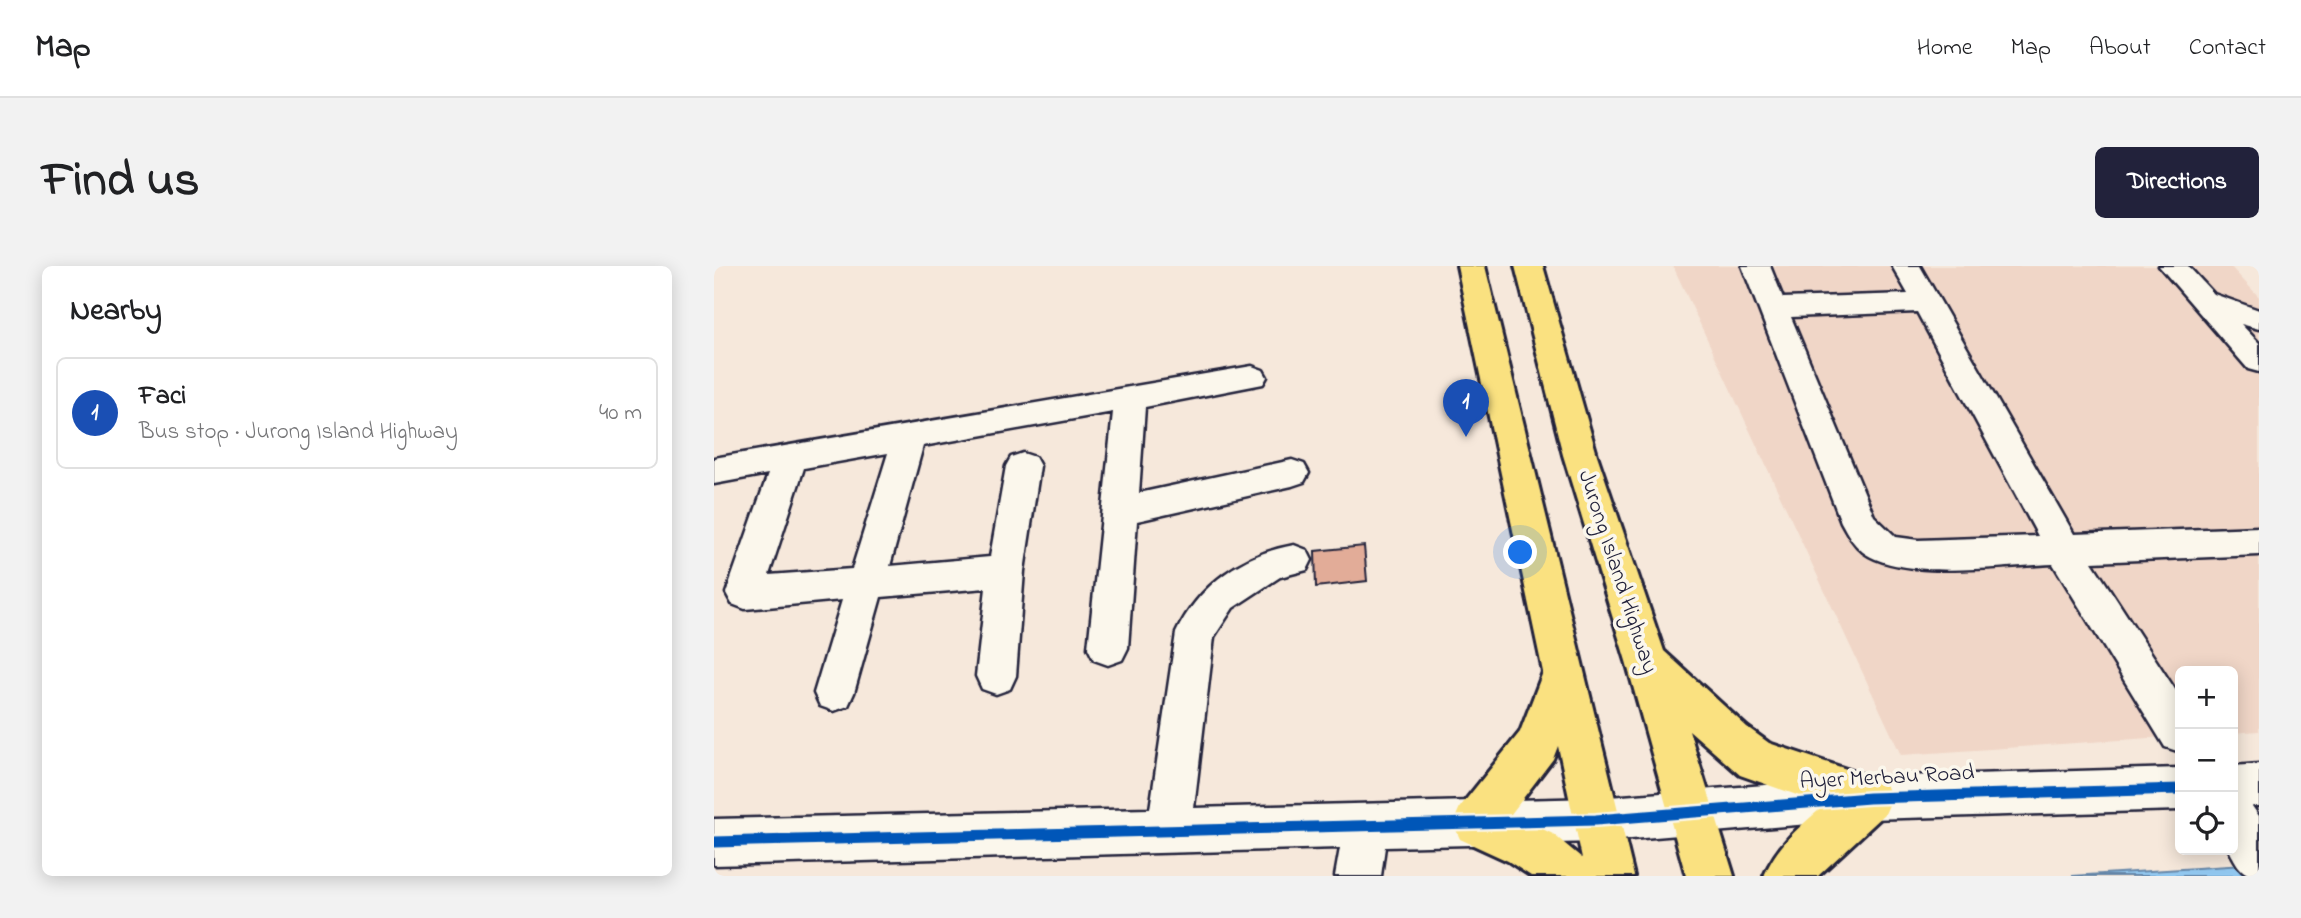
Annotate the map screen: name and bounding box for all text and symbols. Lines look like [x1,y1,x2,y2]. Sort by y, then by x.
text: Map [35,24,91,72]
text: Home [1917,31,1973,66]
text: Map [2011,31,2051,66]
text: About [2089,31,2151,66]
text: Contact [2189,31,2266,66]
text: Find us [42,146,199,218]
button: Directions [2095,147,2259,218]
text: Nearby [70,290,162,334]
text: Faci [139,378,186,416]
pin: 1 [1443,379,1489,437]
text: 1 [91,397,99,430]
text: 40 m [599,397,642,430]
text: Bus stop · Jurong Island Highway [139,416,458,449]
street label: Jurong Island Highway [1567,466,1666,679]
your location [1503,535,1537,569]
map controls [2175,666,2238,855]
button: + [2175,666,2238,729]
button: − [2175,729,2238,792]
street label: Ayer Merbau Road [1799,757,1975,801]
button: locate [2175,792,2238,855]

